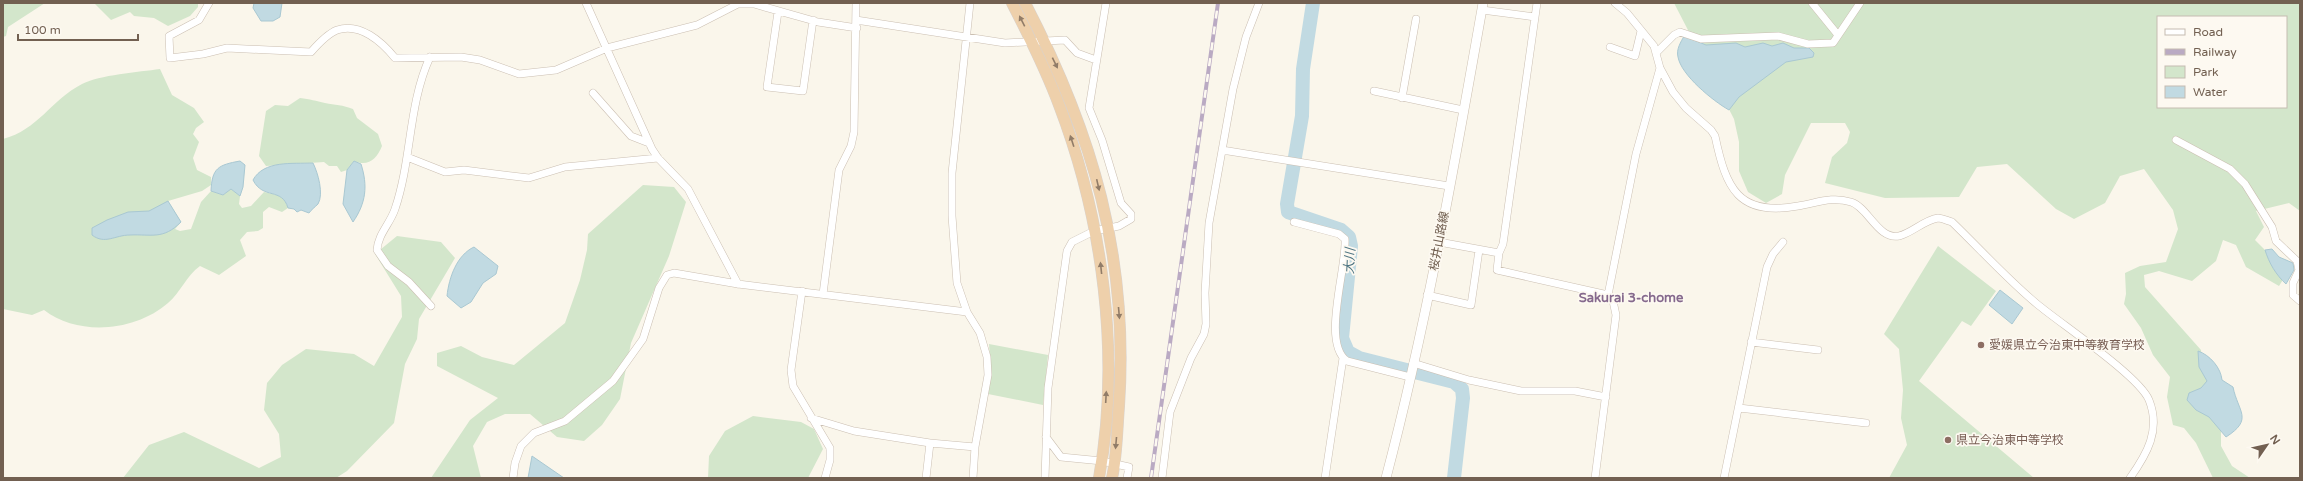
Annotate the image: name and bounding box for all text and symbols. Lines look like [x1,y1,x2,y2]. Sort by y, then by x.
scale bar [18,16,138,42]
one-way arrow [1018,16,1025,27]
legend [2157,16,2287,108]
text: 100 m [24,23,61,37]
text: Road [2193,25,2223,39]
text: Railway [2193,45,2237,59]
one-way arrow [1052,57,1058,69]
text: Park [2193,65,2219,79]
text: Water [2193,85,2228,99]
one-way arrow [1069,135,1075,147]
one-way arrow [1096,179,1102,191]
street label: 桜井山路線 [1426,210,1452,272]
water label: 大川 [1341,246,1359,274]
one-way arrow [1097,262,1104,274]
district label: Sakurai 3-chome [1579,290,1684,306]
one-way arrow [1116,307,1123,319]
place label: 愛媛県立今治東中等教育学校 [1989,338,2145,352]
marker: 愛媛県立今治東中等教育学校 [1976,340,1986,350]
one-way arrow [1103,391,1110,403]
north arrow [2247,425,2287,465]
text: N [2267,432,2283,447]
place label: 県立今治東中等学校 [1956,433,2064,447]
marker: 県立今治東中等学校 [1943,435,1953,445]
one-way arrow [1112,437,1119,449]

